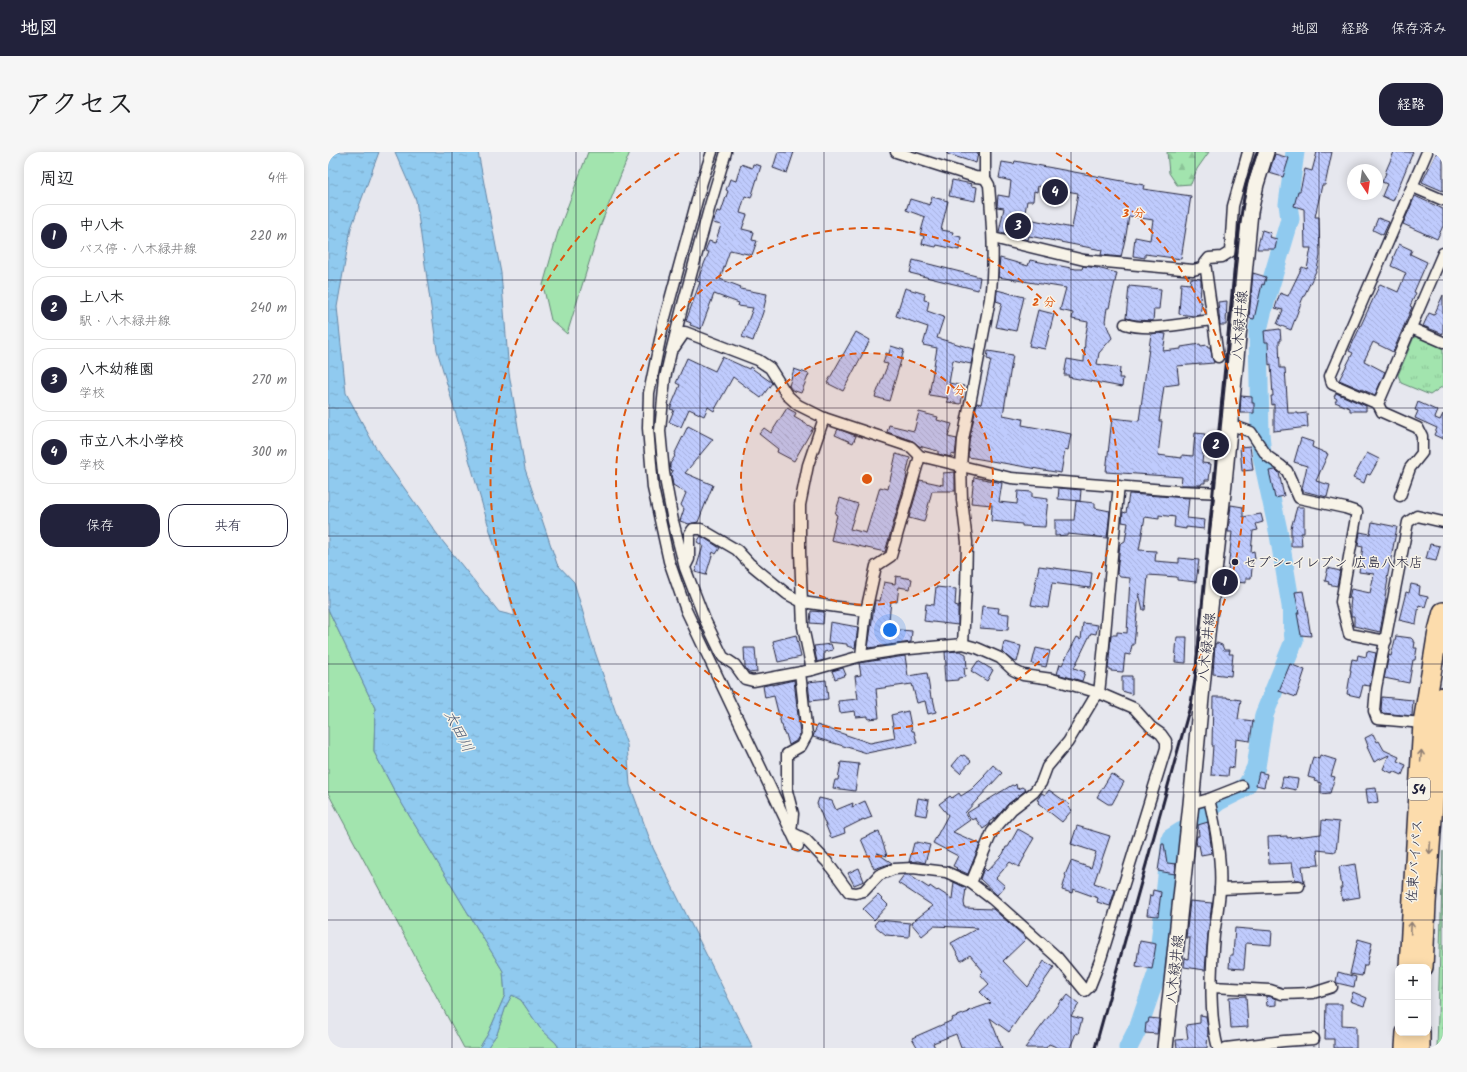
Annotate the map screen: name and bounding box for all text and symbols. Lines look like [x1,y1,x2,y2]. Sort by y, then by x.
text: 地図 [20,14,58,44]
text: 地図 [1291,18,1319,40]
text: 経路 [1341,18,1369,40]
text: 保存済み [1391,18,1447,40]
text: アクセス [24,83,134,128]
button: 経路 [1379,83,1443,126]
north arrow [1347,164,1383,200]
text: 周辺 [40,166,74,193]
text: 4件 [268,168,288,189]
pin: 4 [1042,177,1068,207]
text: 3 分 [1121,204,1146,223]
pin: 3 [1005,211,1031,241]
text: 中八木 [79,214,124,238]
text: 1 [52,226,56,247]
text: 220 m [250,226,287,247]
text: バス停 · 八木緑井線 [79,239,197,260]
text: 上八木 [79,286,124,310]
street label: 八木緑井線 [1226,289,1254,361]
text: 2 分 [1032,293,1056,312]
text: 2 [50,298,58,319]
text: 240 m [250,298,287,319]
text: 駅 · 八木緑井線 [79,311,171,332]
text: 八木幼稚園 [79,358,154,382]
text: 3 [50,370,58,391]
text: 270 m [251,370,287,391]
text: 1 分 [946,381,966,400]
text: 学校 [79,383,105,404]
text: 市立八木小学校 [79,430,184,454]
pin: 2 [1203,430,1229,460]
text: 4 [50,442,58,463]
text: 300 m [251,442,287,463]
text: 学校 [79,455,105,476]
centre of rings [860,472,874,486]
button: 保存 [40,504,160,547]
button: 共有 [168,504,288,547]
place label: セブン-イレブン 広島八木店 [1243,552,1423,574]
marker: セブン-イレブン 広島八木店 [1230,557,1240,567]
pin: 1 [1212,567,1238,597]
street label: 八木緑井線 [1192,611,1222,683]
your location [880,620,900,640]
water label: 太田川 [437,706,479,757]
one-way arrow [1417,750,1425,763]
road number: 54 [1408,778,1430,800]
street label: 佐東バイパス [1401,819,1429,904]
one-way arrow [1426,841,1433,854]
one-way arrow [1407,922,1414,935]
street label: 八木緑井線 [1160,933,1190,1005]
map controls [1395,964,1431,1036]
button: + [1395,964,1431,1000]
button: − [1395,1000,1431,1036]

